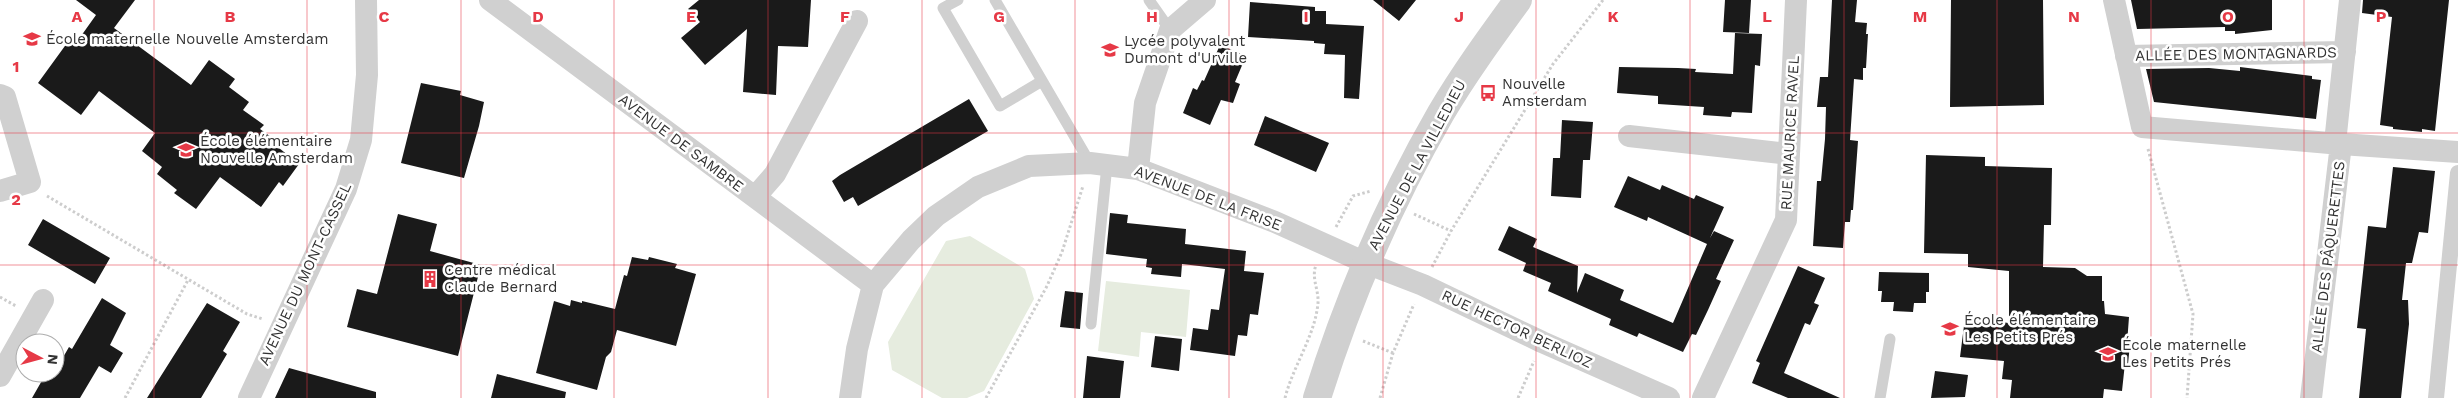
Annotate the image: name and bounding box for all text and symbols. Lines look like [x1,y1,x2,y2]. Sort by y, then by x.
text: A [72,7,83,26]
text: B [225,7,236,26]
text: C [379,7,390,26]
text: D [532,7,544,26]
text: E [686,7,696,26]
text: F [840,7,850,26]
text: G [993,7,1005,26]
text: H [1146,7,1158,26]
text: I [1303,7,1309,26]
text: J [1454,7,1464,26]
text: K [1607,7,1619,26]
text: L [1762,7,1772,26]
text: M [1913,7,1927,26]
text: N [2068,7,2080,26]
text: O [2222,7,2234,26]
text: P [2376,7,2387,26]
school or university icon: École maternelle Nouvelle Amsterdam [22,29,42,49]
place label: École maternelle Nouvelle Amsterdam [46,30,329,48]
place label: Lycée polyvalent Dumont d'Urville [1124,32,1247,67]
school or university icon: Lycée polyvalent Dumont d'Urville [1100,40,1120,60]
street label: ALLÉE DES MONTAGNARDS [2135,43,2337,65]
street label: RUE MAURICE RAVEL [1777,55,1803,211]
text: 1 [13,57,19,76]
place label: Nouvelle Amsterdam [1502,75,1587,110]
street label: AVENUE DE LA VILLEDIEU [1364,77,1470,253]
bus stop icon: Nouvelle Amsterdam [1478,83,1498,103]
street label: AVENUE DE SAMBRE [615,90,747,196]
place label: École élémentaire Nouvelle Amsterdam [200,132,353,167]
school or university icon: École élémentaire Nouvelle Amsterdam [176,140,196,160]
street label: ALLÉE DES PÂQUERETTES [2307,160,2349,354]
street label: AVENUE DE LA FRISE [1132,162,1284,234]
street label: AVENUE DU MONT-CASSEL [255,180,355,368]
text: 2 [11,190,21,209]
place label: Centre médical Claude Bernard [444,261,557,296]
building icon: Centre médical Claude Bernard [420,269,440,289]
street label: RUE HECTOR BERLIOZ [1439,286,1595,372]
place label: École élémentaire Les Petits Prés [1964,311,2096,346]
school or university icon: École élémentaire Les Petits Prés [1940,319,1960,339]
north arrow [15,333,65,383]
place label: École maternelle Les Petits Prés [2122,336,2246,371]
school or university icon: École maternelle Les Petits Prés [2098,344,2118,364]
text: N [44,353,61,365]

